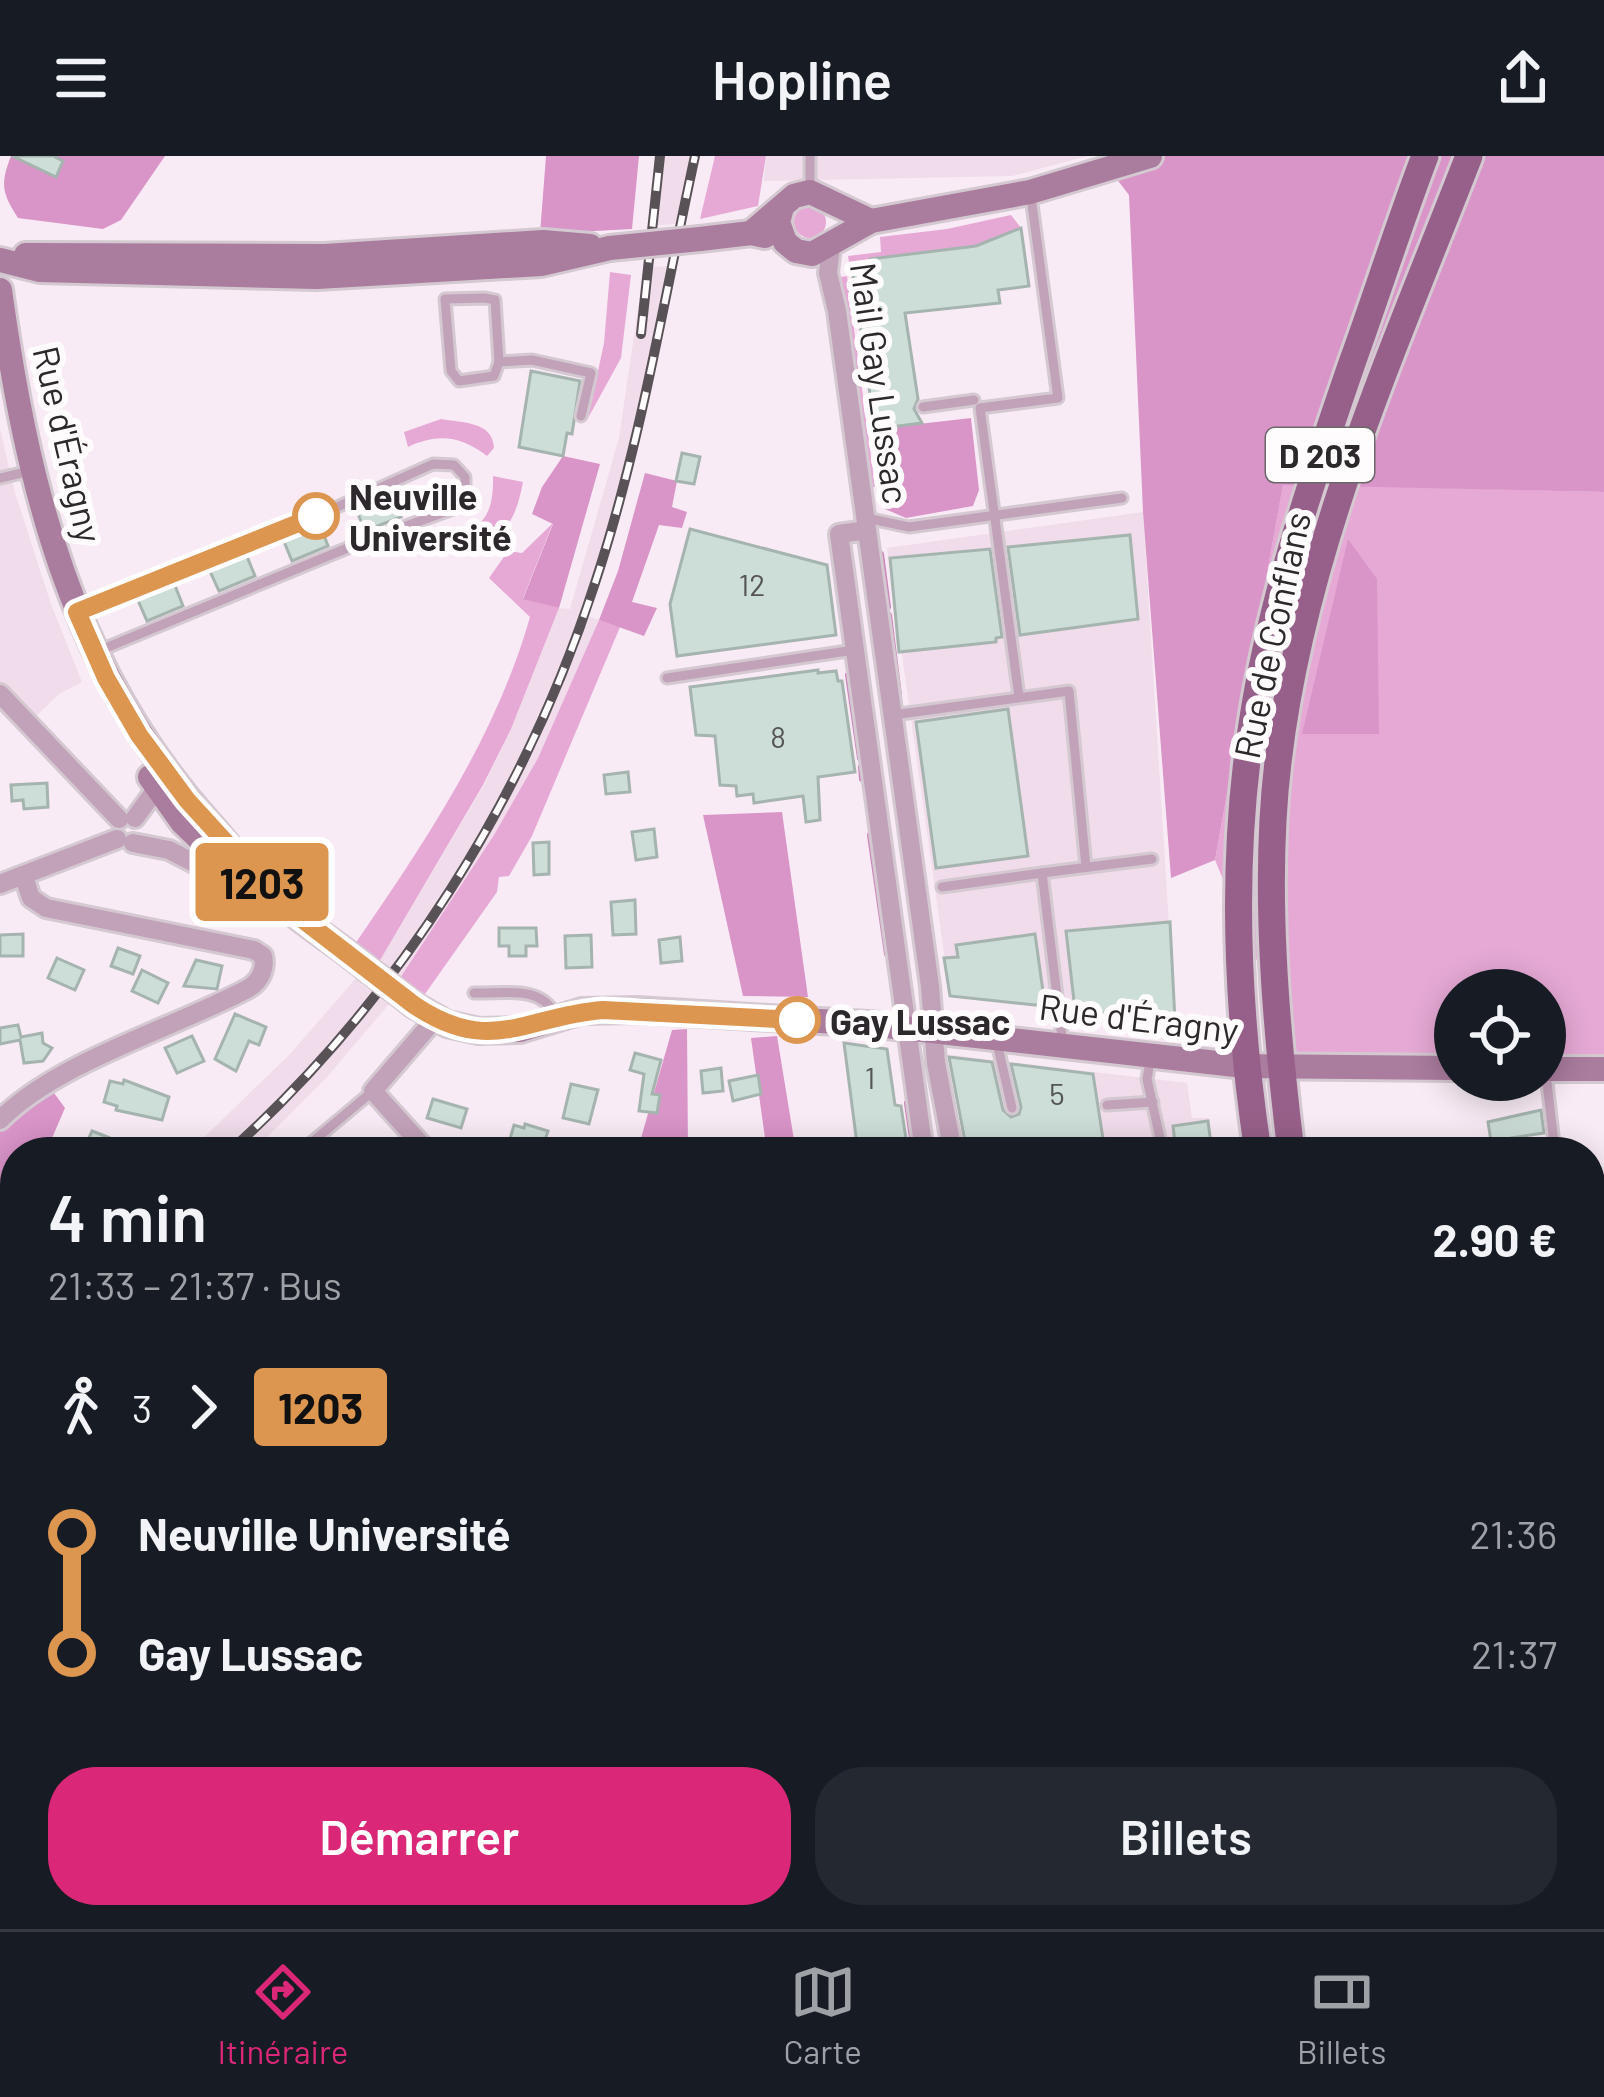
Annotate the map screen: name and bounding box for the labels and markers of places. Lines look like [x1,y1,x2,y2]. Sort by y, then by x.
place label: Neuville Université [349,474,511,558]
marker: Neuville Université [294,494,338,538]
marker: Gay Lussac [775,998,819,1042]
place label: Gay Lussac [830,999,1010,1042]

